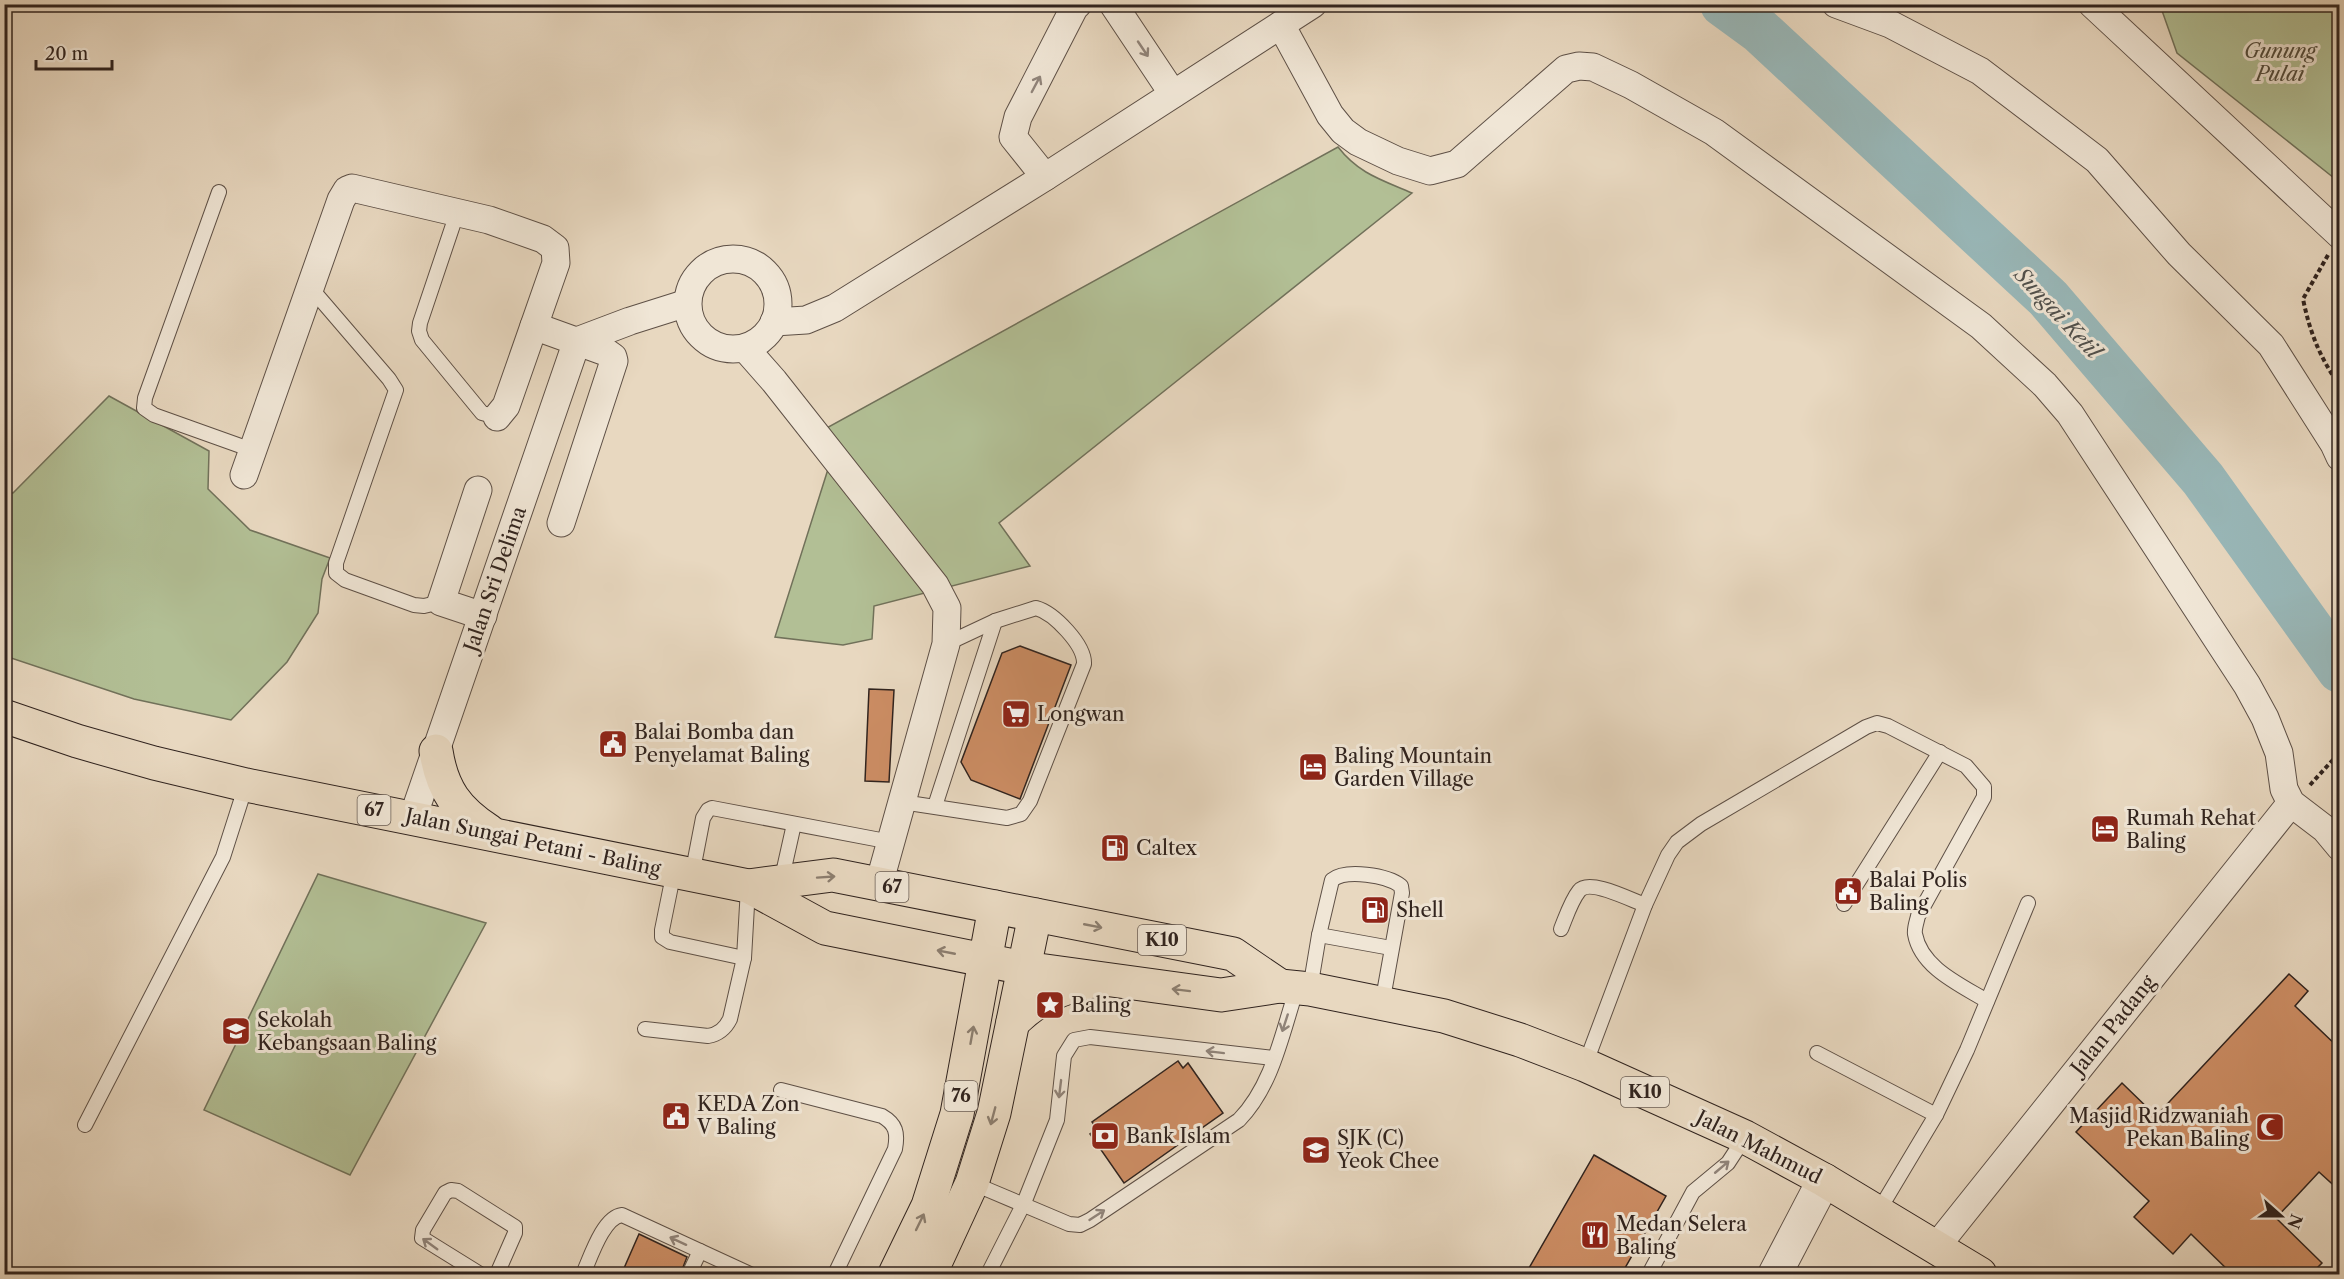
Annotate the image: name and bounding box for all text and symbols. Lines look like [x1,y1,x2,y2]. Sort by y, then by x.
scale bar [36,33,112,71]
park label: Gunung Pulai [2244,39,2318,86]
one-way arrow [1137,41,1149,57]
text: 20 m [45,43,89,65]
one-way arrow [1030,76,1042,93]
water label: Sungai Ketil [2008,261,2108,365]
street label: Jalan Sri Delima [458,503,531,658]
supermarket icon: Longwan [1000,698,1032,730]
place label: Longwan [1037,702,1125,726]
place label: Balai Bomba dan Penyelamat Baling [634,720,810,767]
public building icon: Balai Bomba dan Penyelamat Baling [597,728,629,760]
place label: Baling Mountain Garden Village [1334,744,1492,791]
hotel icon: Baling Mountain Garden Village [1297,751,1329,783]
road number: 67 [358,795,391,825]
street label: Jalan Sungai Petani - Baling [400,803,663,881]
place label: Rumah Rehat Baling [2126,806,2256,853]
hotel icon: Rumah Rehat Baling [2089,813,2121,845]
fuel station icon: Caltex [1099,832,1131,864]
place label: Caltex [1136,836,1197,860]
place label: Balai Polis Baling [1869,868,1967,915]
one-way arrow [816,871,836,882]
road number: 67 [876,872,908,902]
public building icon: Balai Polis Baling [1832,875,1864,907]
fuel station icon: Shell [1359,894,1391,926]
place label: Shell [1396,898,1444,922]
one-way arrow [1082,921,1102,932]
road number: K10 [1138,925,1186,955]
one-way arrow [937,946,956,957]
street label: Jalan Padang [2064,970,2161,1082]
one-way arrow [1171,984,1191,995]
place icon: Baling [1034,989,1066,1021]
place label: Baling [1071,993,1131,1017]
place label: Sekolah Kebangsaan Baling [257,1008,437,1055]
one-way arrow [1279,1013,1290,1032]
school or university icon: Sekolah Kebangsaan Baling [220,1015,252,1047]
one-way arrow [967,1025,978,1045]
one-way arrow [1206,1046,1226,1057]
road number: K10 [1621,1077,1669,1107]
one-way arrow [1054,1079,1065,1099]
road number: 76 [944,1081,978,1111]
place label: KEDA Zon V Baling [696,1092,800,1139]
public building icon: KEDA Zon V Baling [660,1100,692,1132]
street label: Jalan Mahmud [1689,1104,1826,1189]
place label: Masjid Ridzwaniah Pekan Baling [2069,1104,2249,1151]
one-way arrow [987,1106,998,1125]
mosque icon: Masjid Ridzwaniah Pekan Baling [2254,1111,2286,1143]
bank icon: Bank Islam [1089,1120,1121,1152]
place label: Bank Islam [1126,1124,1231,1148]
place label: SJK (C) Yeok Chee [1336,1126,1439,1173]
school or university icon: SJK (C) Yeok Chee [1300,1134,1332,1166]
one-way arrow [1714,1160,1729,1174]
north arrow [2251,1186,2311,1246]
one-way arrow [1088,1209,1104,1221]
text: N [2283,1211,2307,1232]
place label: Medan Selera Baling [1616,1212,1747,1259]
one-way arrow [915,1213,927,1231]
restaurant icon: Medan Selera Baling [1579,1219,1611,1251]
one-way arrow [670,1234,688,1246]
one-way arrow [423,1238,439,1250]

